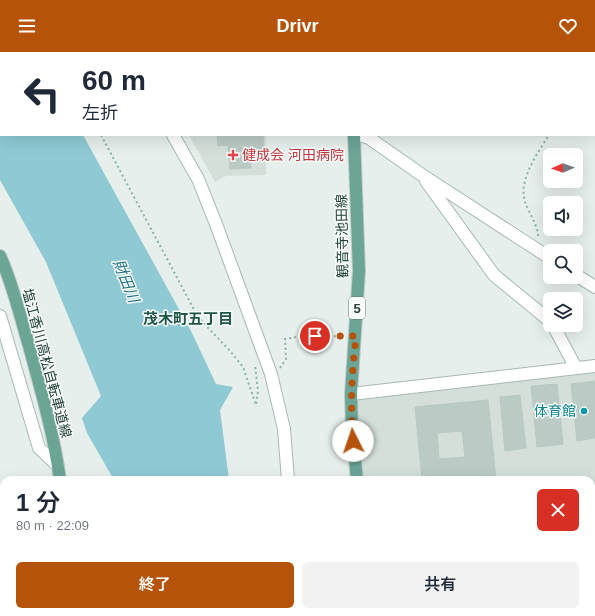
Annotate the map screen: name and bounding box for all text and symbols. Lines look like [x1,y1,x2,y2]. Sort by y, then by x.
icon: menu [16,15,38,37]
icon: heart [557,15,579,37]
text: Drivr [276,16,319,36]
text: 60 m [82,65,146,96]
icon: left [16,68,68,120]
text: 左折 [82,103,118,123]
place label: 健成会 河田病院 [242,147,344,163]
north arrow [543,148,583,188]
map controls [543,148,583,332]
marker: 健成会 河田病院 [227,149,239,161]
street label: 観音寺池田線 [333,194,351,278]
button: sound [543,196,583,236]
button: search [543,244,583,284]
water label: 財田川 [110,257,144,307]
street label: 塩江香川高松自転車道線 [19,287,75,439]
button: layers [543,292,583,332]
road number: 5 [349,297,365,319]
district label: 茂木町五丁目 [143,310,233,327]
pin [298,319,332,353]
icon: arrive [304,325,326,347]
place label: 体育館 [534,403,576,419]
marker: 体育館 [579,406,589,416]
position arrow [332,420,374,462]
text: 1 分 [16,489,60,516]
button: close [537,489,579,531]
text: 80 m · 22:09 [16,518,89,533]
button: 終了 [16,562,294,608]
button: 共有 [302,562,579,608]

